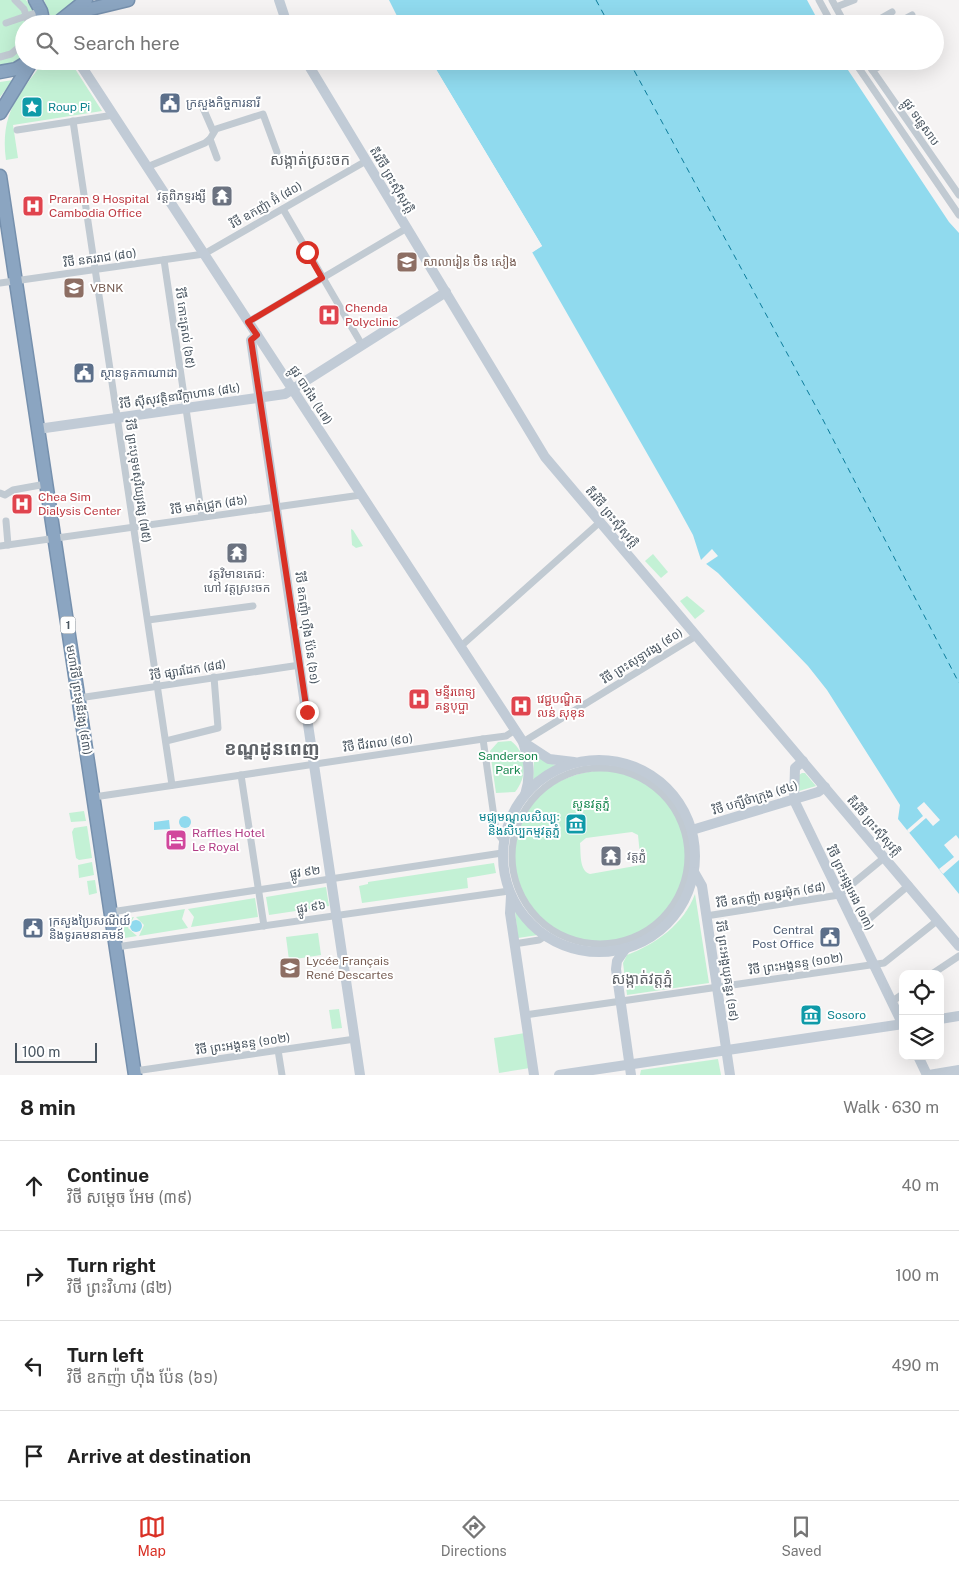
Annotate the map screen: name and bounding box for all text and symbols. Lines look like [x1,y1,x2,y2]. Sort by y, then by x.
search box [15,15,944,70]
icon: search [33,29,61,57]
text: Search here [73,32,180,54]
public building icon: ក្រសួងកិច្ចការនារី [158,91,182,115]
place icon: Roup Pi [20,95,44,119]
street label: ផ្លូវ ទន្លេសាប [897,95,942,151]
place label: ក្រសួងកិច្ចការនារី [186,96,261,110]
place label: Roup Pi [48,100,90,114]
street label: តីរវិថី ព្រះស៊ីសុវត្តិ [366,144,418,216]
district label: សង្កាត់ស្រះចក [270,151,350,169]
street label: វិថី ឧកញ៉ា អ៊ំ (៨០) [227,178,304,231]
temple icon: វត្តពិភទ្ទរង្សី [210,184,234,208]
place label: វត្តពិភទ្ទរង្សី [157,189,206,203]
place label: Praram 9 Hospital Cambodia Office [49,192,150,220]
hospital icon: Praram 9 Hospital Cambodia Office [21,194,45,218]
route start [296,241,319,264]
street label: វិថី នគររាជ (៨០) [62,245,137,270]
school or university icon: សាលារៀន ប៊ិន សៀង [395,250,419,274]
place label: សាលារៀន ប៊ិន សៀង [423,254,517,269]
school or university icon: VBNK [62,276,86,300]
place label: VBNK [90,281,123,295]
street label: វិថី កោះត្រល់ (៦៥) [172,286,198,369]
place label: Chenda Polyclinic [345,301,399,329]
hospital icon: Chenda Polyclinic [317,303,341,327]
public building icon: ស្ថានទូតកាណាដា [72,361,96,385]
street label: ផ្លូវ បារាំង (៤៧) [284,363,335,429]
place label: ស្ថានទូតកាណាដា [100,366,178,380]
street label: វិថី ស៊ីសុវត្ថិនារីក្លាហាន (៨៤) [118,380,241,412]
street label: វិថី ព្រះបុទុមសុរិយ្យវង្ស (៧៥) [122,418,154,544]
street label: តីរវិថី ព្រះស៊ីសុវត្តិ [582,483,642,550]
place label: Chea Sim Dialysis Center [38,490,122,518]
hospital icon: Chea Sim Dialysis Center [10,492,34,516]
street label: វិថី មាត់ជ្រូក (៨៦) [169,492,248,518]
temple icon: វត្តវិមានតេជៈ ហៅ វត្តស្រះចក [225,541,249,565]
place label: វត្តវិមានតេជៈ ហៅ វត្តស្រះចក [204,567,270,595]
street label: វិថី ឧកញ៉ា ហ៊ីង ប៉ែន (៦១) [292,571,322,685]
road number: 1 [60,616,76,634]
street label: វិថី ព្រះសុទ្ធាវង្ស (៩០) [598,625,685,687]
street label: មហាវិថី ព្រះមុនីវង្ស (៩៣) [63,644,95,756]
street label: វិថី ផ្សារដែក (៨៨) [149,657,227,683]
place label: មន្ទីរពេទ្យ គន្ធបុប្ផា [435,685,476,714]
hospital icon: មន្ទីរពេទ្យ គន្ធបុប្ផា [407,687,431,711]
place label: វេជ្ជបណ្ឌិត លន់ សុខុន [537,692,585,720]
hospital icon: វេជ្ជបណ្ឌិត លន់ សុខុន [509,694,533,718]
route end [296,701,319,724]
street label: វិថី ជីវពល (៩០) [342,731,414,755]
district label: ខណ្ឌដូនពេញ [224,738,320,760]
park label: Sanderson Park [478,749,538,777]
street label: វិថី បក្សីចំាក្រុង (៩៤) [710,778,799,818]
street label: តីរវិថី ព្រះស៊ីសុវត្តិ [844,793,904,859]
park label: សួនវត្ដភ្នំ [572,797,610,811]
place label: មជ្ឈមណ្ឌលសិល្បៈ និងសិប្បកម្មវត្តភ្នំ [479,810,560,838]
museum icon: មជ្ឈមណ្ឌលសិល្បៈ និងសិប្បកម្មវត្តភ្នំ [564,812,588,836]
place label: Raffles Hotel Le Royal [192,826,266,854]
hotel icon: Raffles Hotel Le Royal [164,828,188,852]
street label: វិថី ព្រះអង្គអេង (១៣) [823,843,877,933]
temple icon: វត្ដភ្នំ [599,844,623,868]
place label: វត្ដភ្នំ [627,849,646,863]
street label: ផ្លូវ ៩២ [289,863,322,885]
street label: វិថី ឧកញ៉ា សន្ធរម៉ុក (៩៨) [715,879,827,911]
street label: ផ្លូវ ៩៦ [295,898,327,920]
place label: ក្រសួងប្រៃសណីយ៍ និងទូរគមនាគមន៍ [49,913,131,942]
public building icon: ក្រសួងប្រៃសណីយ៍ និងទូរគមនាគមន៍ [21,916,45,940]
street label: វិថី ព្រះអង្គយុគន្ធរ (១៩) [713,920,741,1022]
place label: Central Post Office [752,923,814,951]
public building icon: Central Post Office [818,925,842,949]
street label: វិថី ព្រះអង្គនន្ទ (១០២) [748,950,844,978]
place label: Lycée Français René Descartes [306,954,393,982]
school or university icon: Lycée Français René Descartes [278,956,302,980]
district label: សង្កាត់វត្តភ្នំ [611,970,673,988]
map controls [899,970,944,1060]
button: locate [899,970,944,1015]
museum icon: Sosoro [799,1003,823,1027]
place label: Sosoro [827,1008,866,1022]
button: layers [899,1015,944,1060]
street label: វិថី ព្រះអង្គនន្ទ (១០២) [195,1030,291,1058]
scale bar [15,1040,98,1063]
text: 100 m [22,1044,60,1060]
text: 8 min [20,1095,76,1120]
text: Walk · 630 m [843,1098,939,1117]
text: Continue [67,1164,149,1186]
icon: ahead [20,1172,48,1200]
text: 40 m [901,1176,939,1195]
text: វិថី សម្តេច អែម (៣៩) [67,1188,192,1207]
text: Turn right [67,1254,156,1276]
icon: right [20,1262,48,1290]
text: 100 m [895,1266,939,1285]
text: វិថី ព្រះវិហារ (៨២) [67,1278,172,1297]
text: Turn left [67,1344,144,1366]
icon: left [20,1352,48,1380]
text: 490 m [892,1356,939,1375]
text: វិថី ឧកញ៉ា ហ៊ីង ប៉ែន (៦១) [67,1368,218,1387]
icon: arrive [20,1442,48,1470]
text: Arrive at destination [67,1445,251,1467]
tab: Map [137,1513,166,1559]
tab: Directions [441,1513,507,1559]
tab: Saved [781,1513,822,1559]

